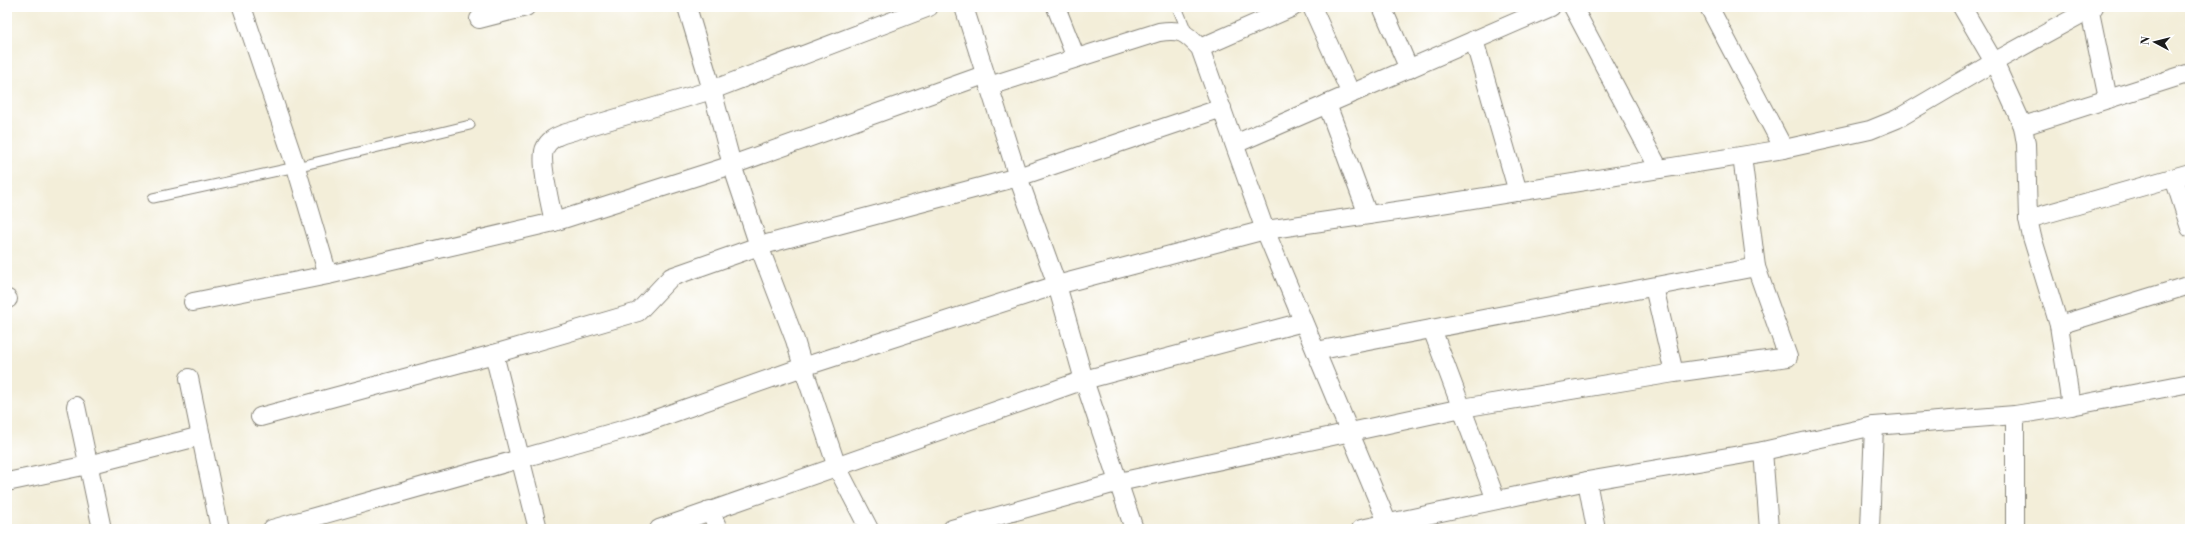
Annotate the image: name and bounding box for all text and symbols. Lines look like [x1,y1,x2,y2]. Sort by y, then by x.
north arrow [2135,22,2175,62]
text: N [2139,35,2154,46]

